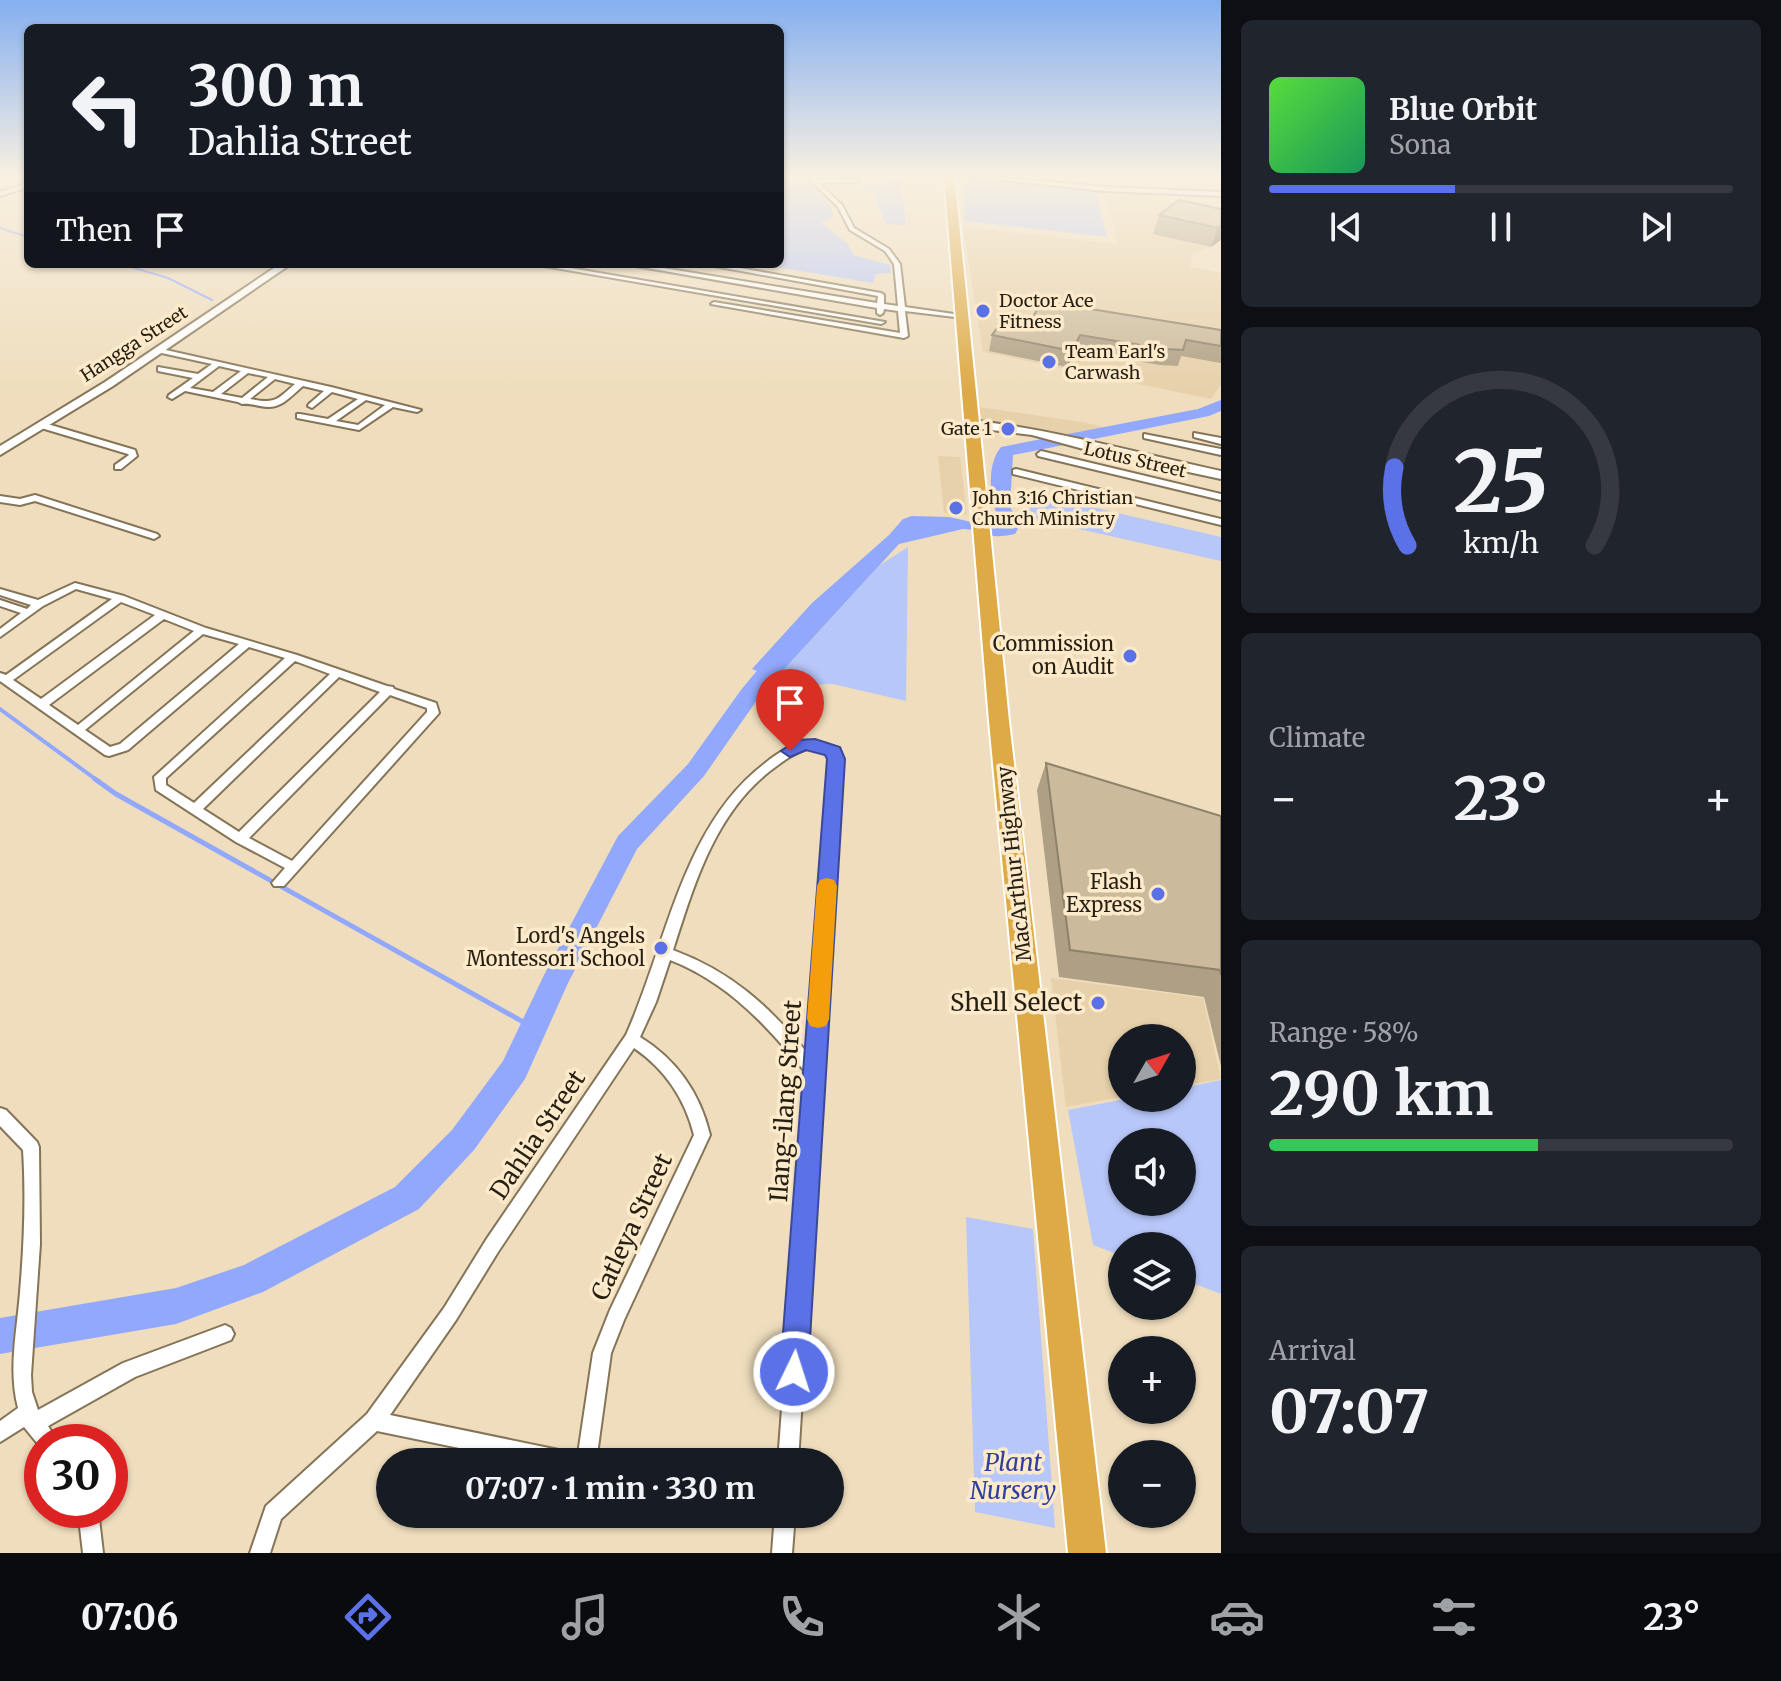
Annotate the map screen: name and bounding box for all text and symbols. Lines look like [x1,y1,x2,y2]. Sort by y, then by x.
text: 300 m [188,51,364,121]
icon: left [56,56,160,160]
text: Blue Orbit [1389,90,1537,128]
text: Dahlia Street [188,120,412,165]
text: Sona [1389,128,1451,161]
icon: previous [1324,205,1368,249]
icon: pause [1479,205,1523,249]
icon: next [1634,205,1678,249]
icon: arrive [148,208,192,252]
text: Then [56,211,132,249]
place label: Doctor Ace Fitness [999,289,1093,333]
street label: Hangga Street [76,300,192,387]
marker: Doctor Ace Fitness [974,302,992,320]
place label: Team Earl's Carwash [1065,340,1166,384]
marker: Team Earl's Carwash [1040,353,1058,371]
place label: Gate 1 [941,417,992,440]
marker: Gate 1 [999,420,1017,438]
text: 25 [1453,429,1549,534]
street label: Lotus Street [1082,437,1189,482]
place label: John 3:16 Christian Church Ministry [971,486,1133,530]
marker: John 3:16 Christian Church Ministry [947,499,965,517]
text: km/h [1463,525,1539,561]
place label: Commission on Audit [993,631,1114,679]
marker: Commission on Audit [1121,647,1139,665]
pin [756,669,824,751]
icon: arrive [768,681,812,725]
text: Climate [1269,721,1365,754]
text: 23° [1453,761,1549,836]
street label: MacArthur Highway [991,765,1036,963]
text: − [1269,771,1298,826]
text: + [1704,771,1733,826]
place label: Flash Express [1066,869,1142,917]
marker: Flash Express [1149,885,1167,903]
place label: Lord's Angels Montessori School [466,923,645,971]
marker: Lord's Angels Montessori School [652,939,670,957]
place label: Shell Select [950,987,1083,1018]
marker: Shell Select [1089,994,1107,1012]
street label: Ilang-ilang Street [763,998,808,1203]
text: Range · 58% [1269,1016,1419,1049]
north arrow [1108,1024,1196,1112]
map controls [1108,1024,1196,1528]
text: 290 km [1269,1056,1493,1131]
street label: Dahlia Street [483,1064,592,1205]
button: sound [1108,1128,1196,1216]
street label: Catleya Street [584,1148,679,1305]
button: layers [1108,1232,1196,1320]
position arrow [752,1330,836,1414]
text: Arrival [1269,1334,1356,1367]
button: + [1108,1336,1196,1424]
text: 07:07 [1269,1374,1429,1449]
speed limit sign: 30 [24,1424,128,1528]
button: − [1108,1440,1196,1528]
park label: Plant Nursery [970,1447,1056,1506]
text: 07:07 · 1 min · 330 m [465,1469,755,1507]
icon: directions [340,1589,396,1645]
icon: music [557,1589,613,1645]
icon: phone [774,1589,830,1645]
icon: climate [991,1589,1047,1645]
icon: car [1209,1589,1265,1645]
icon: filters [1426,1589,1482,1645]
text: 07:06 [81,1595,178,1640]
text: 23° [1643,1595,1700,1640]

